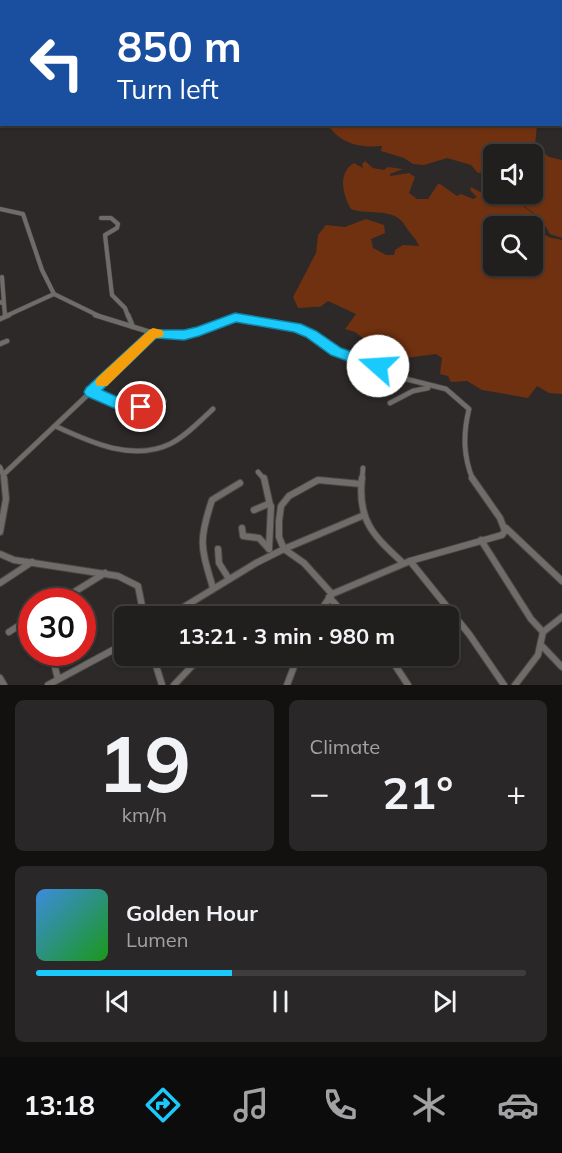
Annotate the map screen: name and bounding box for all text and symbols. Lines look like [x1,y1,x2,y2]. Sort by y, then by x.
text: 850 m [117,20,242,73]
icon: left [18,24,96,102]
text: Turn left [117,72,219,106]
map controls [483,144,543,276]
button: sound [483,144,543,204]
button: search [483,216,543,276]
position arrow [346,334,410,398]
pin [115,381,166,432]
icon: arrive [124,390,157,423]
speed limit sign: 30 [18,588,96,666]
text: 13:21 · 3 min · 980 m [178,622,395,650]
text: 19 [97,714,191,812]
text: Climate [310,734,380,759]
text: 21° [382,764,453,820]
text: − [310,772,329,813]
text: + [506,772,526,813]
text: km/h [122,802,167,827]
text: Golden Hour [126,899,258,927]
text: Lumen [126,927,188,952]
icon: previous [101,985,134,1018]
icon: pause [264,985,297,1018]
icon: next [428,985,461,1018]
icon: directions [142,1084,184,1126]
icon: music [230,1084,272,1126]
icon: phone [319,1084,361,1126]
icon: climate [408,1084,450,1126]
icon: car [497,1084,539,1126]
text: 13:18 [23,1088,95,1122]

